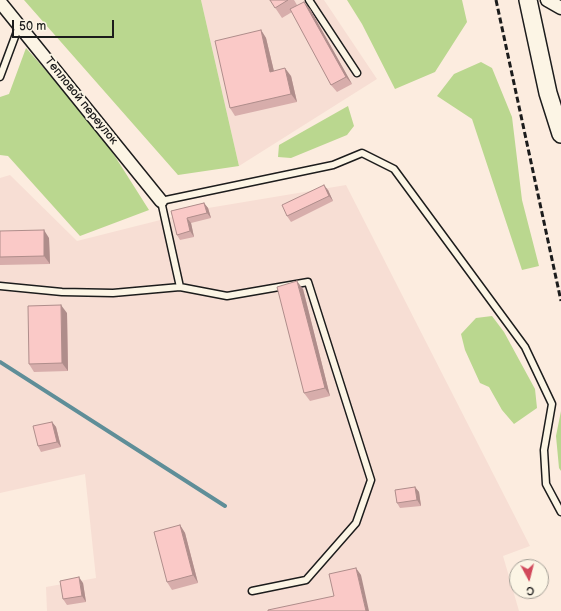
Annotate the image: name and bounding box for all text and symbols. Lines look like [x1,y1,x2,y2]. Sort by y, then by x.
scale bar [14,12,116,38]
text: 50 m [19,19,46,34]
street label: Тепловой переулок [41,54,121,148]
north arrow [509,559,549,599]
text: С [526,583,535,597]

